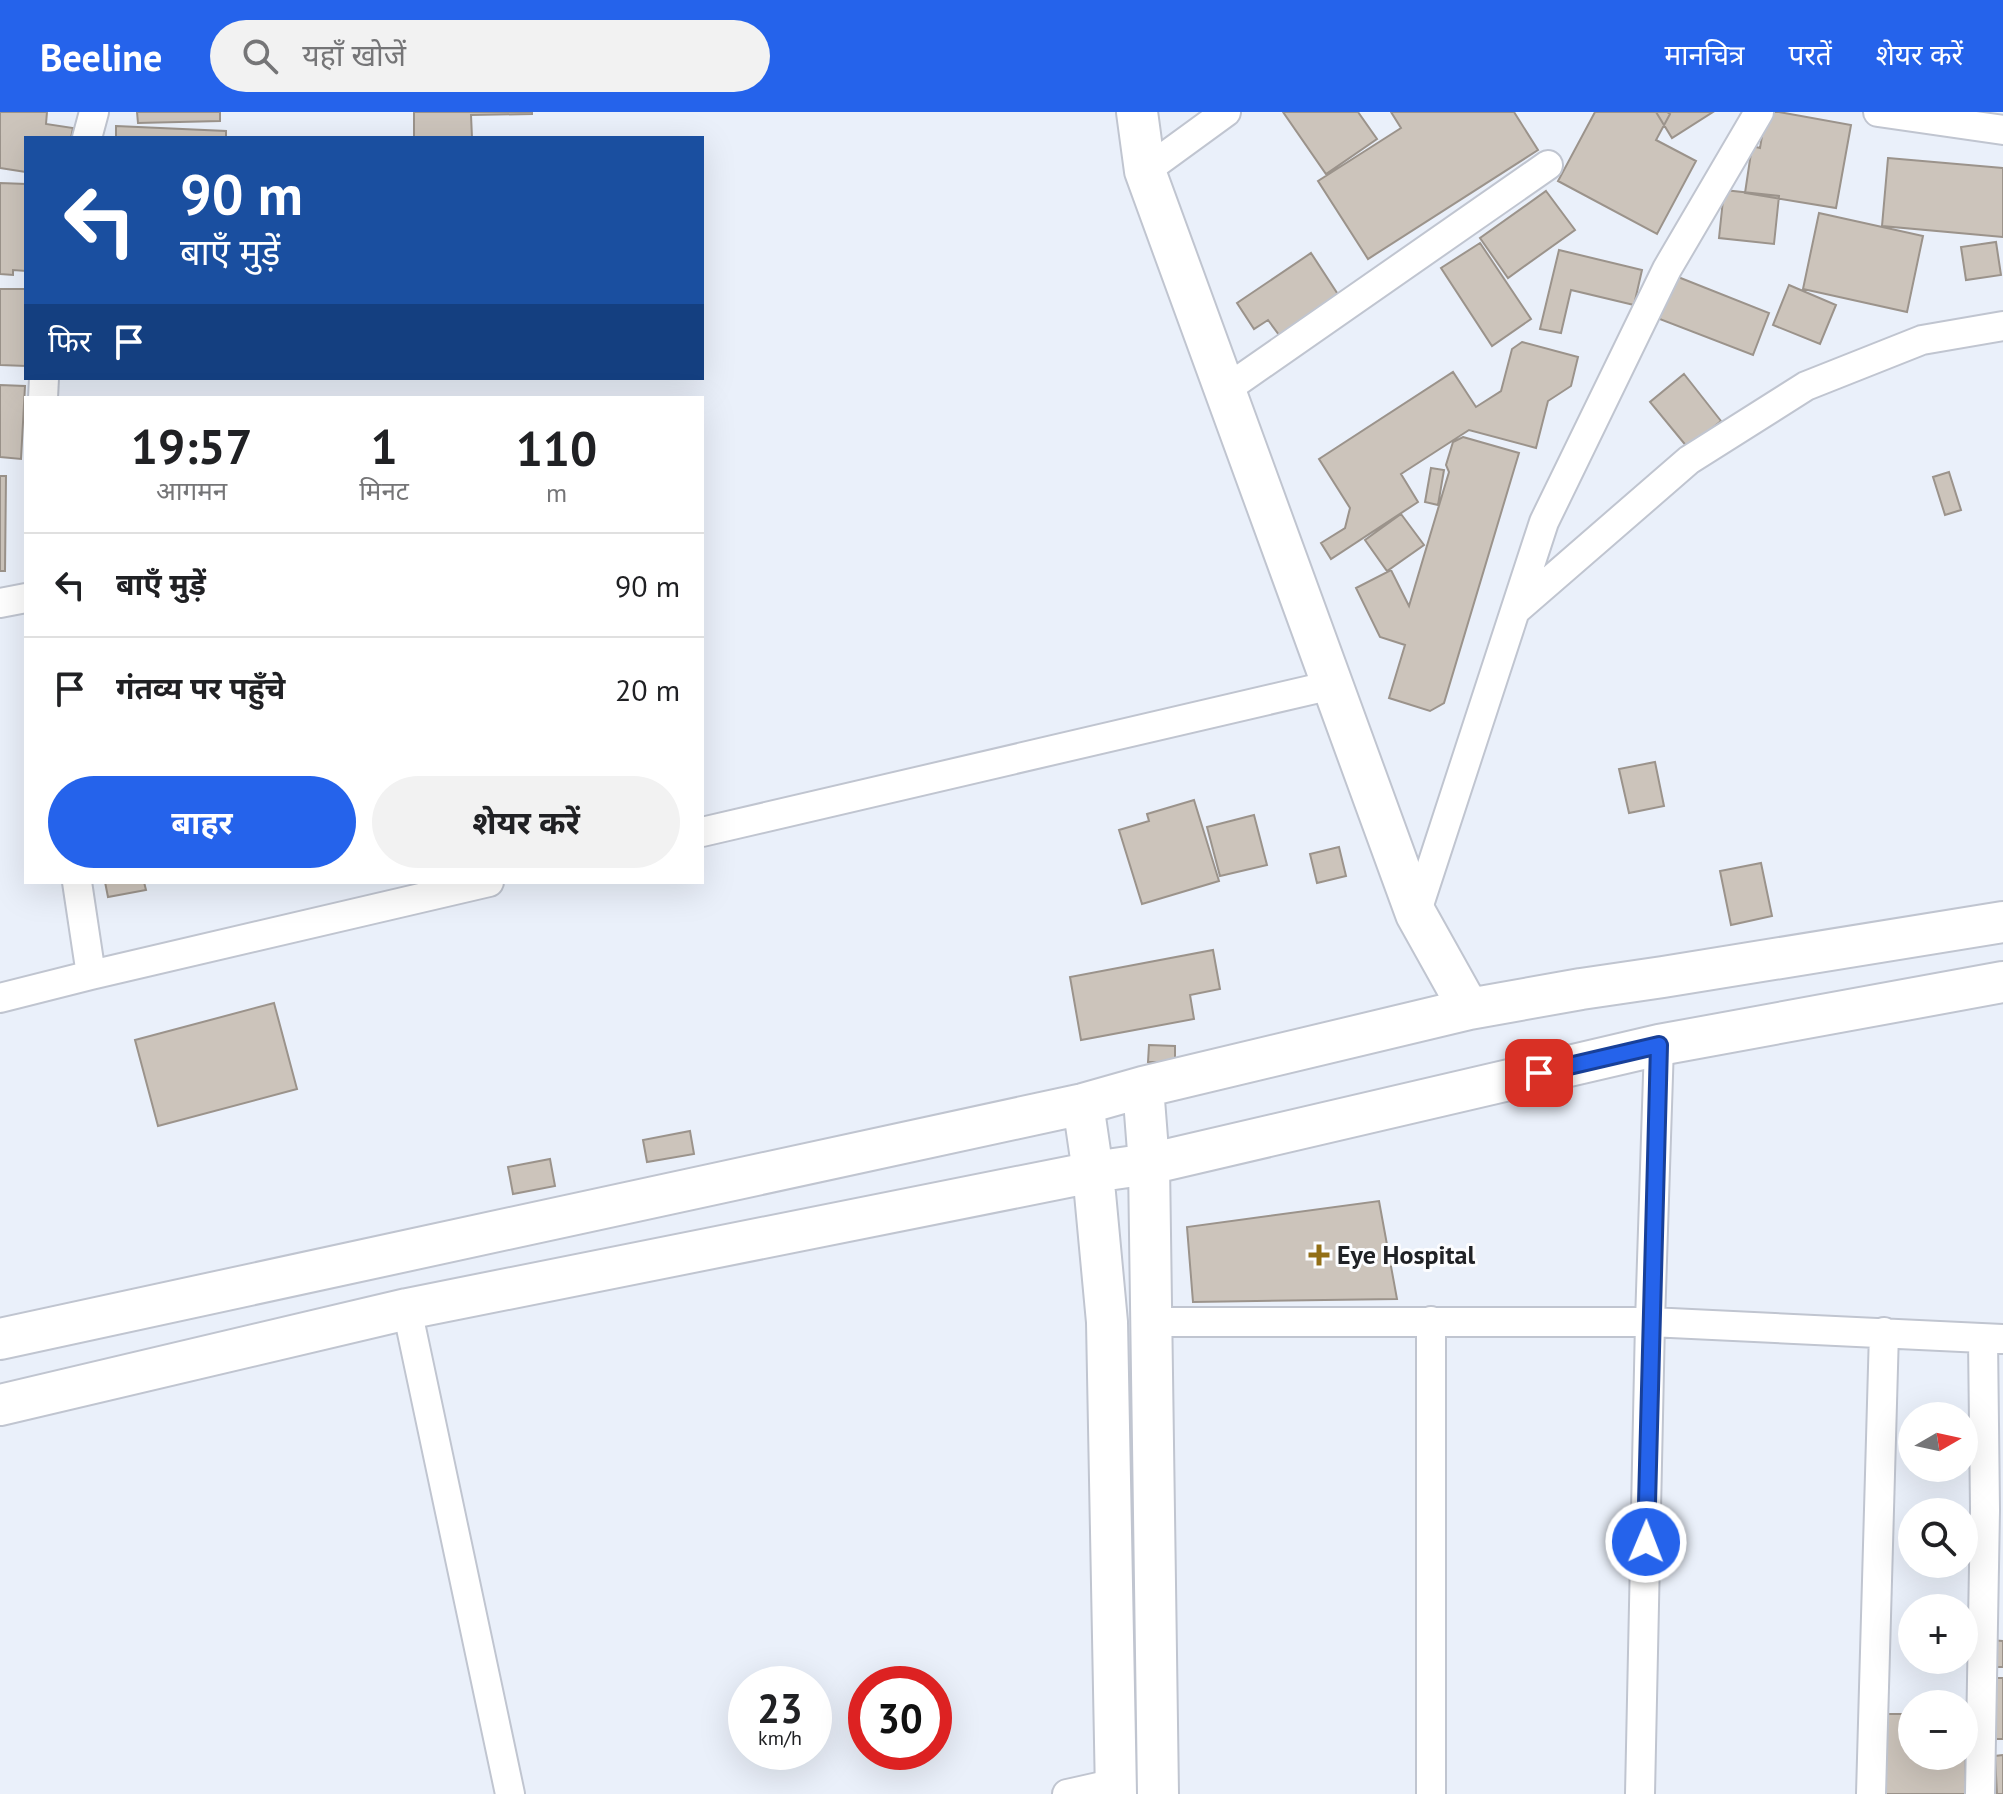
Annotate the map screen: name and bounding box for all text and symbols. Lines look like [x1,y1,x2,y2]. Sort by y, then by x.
search box [210,20,770,92]
text: Beeline [40,32,162,81]
icon: search [238,34,282,78]
text: यहाँ खोजें [302,35,406,74]
text: मानचित्र [1664,36,1745,73]
text: परतें [1789,36,1832,73]
text: शेयर करें [1876,36,1963,73]
text: 90 m [180,158,303,230]
icon: left [48,168,152,272]
text: बाएँ मुड़ें [180,228,280,275]
icon: arrive [107,320,151,364]
text: फिर [48,321,91,360]
text: 19:57 [131,415,252,477]
text: 1 [370,415,398,477]
text: 110 [516,417,597,479]
text: आगमन [156,474,227,507]
text: मिनट [359,474,409,507]
text: m [546,476,567,509]
icon: left [48,563,92,607]
text: बाएँ मुड़ें [116,564,206,603]
text: 90 m [615,566,680,605]
icon: arrive [48,667,92,711]
text: गंतव्य पर पहुँचे [116,668,285,707]
text: 20 m [615,670,680,709]
button: बाहर [48,776,356,868]
button: शेयर करें [372,776,680,868]
pin [1505,1039,1573,1107]
icon: arrive [1517,1051,1561,1095]
place label: Eye Hospital [1337,1238,1475,1271]
marker: Eye Hospital [1308,1244,1330,1266]
north arrow [1898,1402,1978,1482]
map controls [1898,1402,1978,1770]
button: search [1898,1498,1978,1578]
position arrow [1604,1500,1688,1584]
button: + [1898,1594,1978,1674]
speed limit sign: 30 [848,1666,952,1770]
text: 23 [757,1682,803,1734]
button: − [1898,1690,1978,1770]
text: km/h [758,1725,802,1751]

